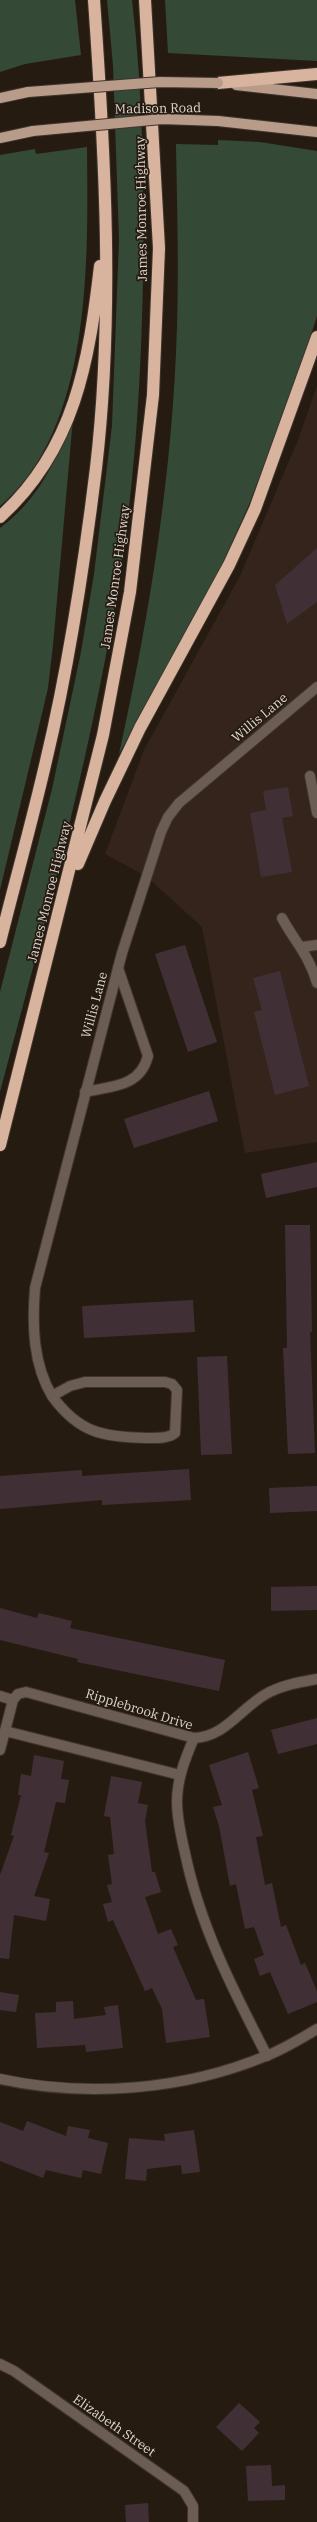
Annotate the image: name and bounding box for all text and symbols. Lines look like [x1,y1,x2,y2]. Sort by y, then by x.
street label: Madison Road [115,100,201,118]
street label: James Monroe Highway [133,136,151,282]
street label: James Monroe Highway [98,504,134,650]
street label: Willis Lane [229,690,291,746]
street label: James Monroe Highway [25,820,75,964]
street label: Willis Lane [79,970,111,1040]
street label: Ripplebrook Drive [83,1686,195,1734]
street label: Elizabeth Street [70,2392,158,2460]

